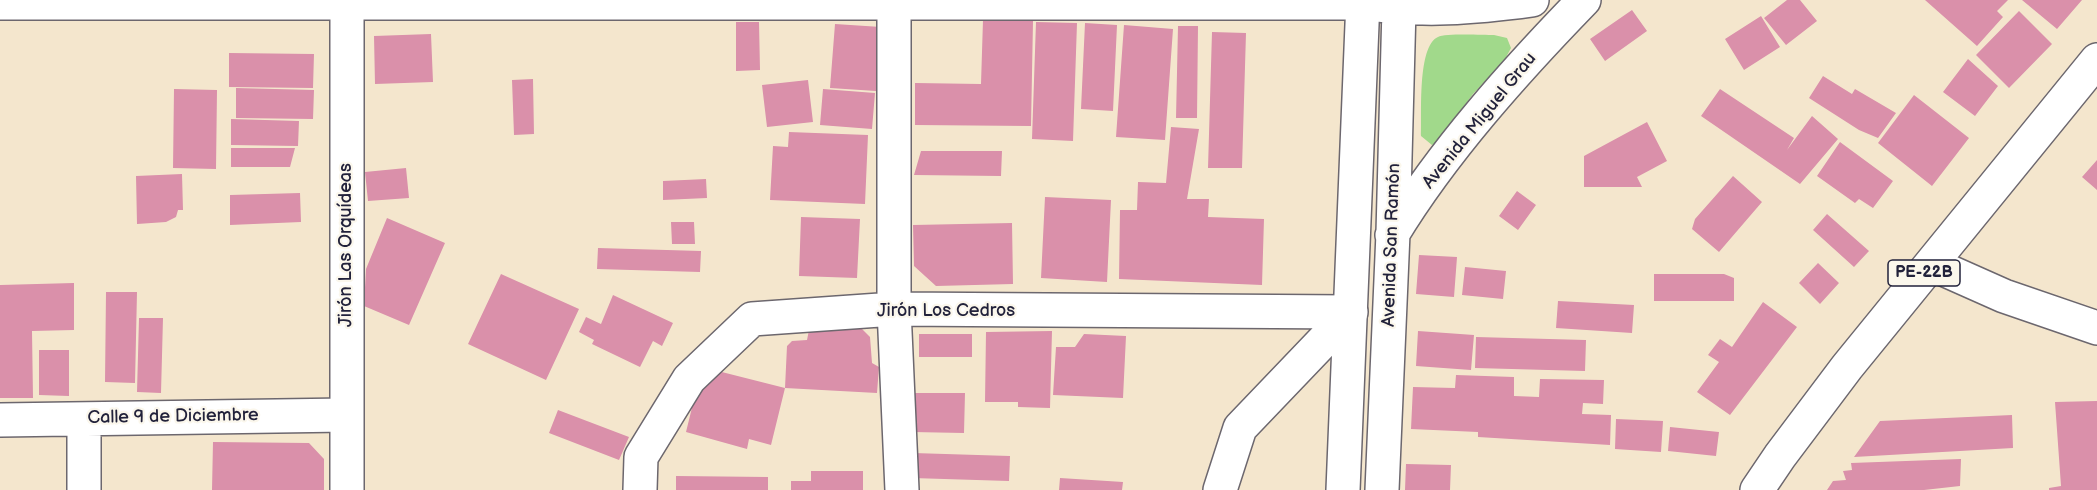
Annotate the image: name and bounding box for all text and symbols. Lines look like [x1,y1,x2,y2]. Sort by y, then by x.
street label: Avenida Miguel Grau [1418,49,1542,193]
street label: Jirón Las Orquídeas [335,163,357,327]
street label: Avenida San Ramón [1378,163,1406,327]
road number: PE-22B [1888,260,1960,286]
street label: Jirón Los Cedros [877,300,1015,322]
street label: Calle 9 de Diciembre [87,405,259,429]

